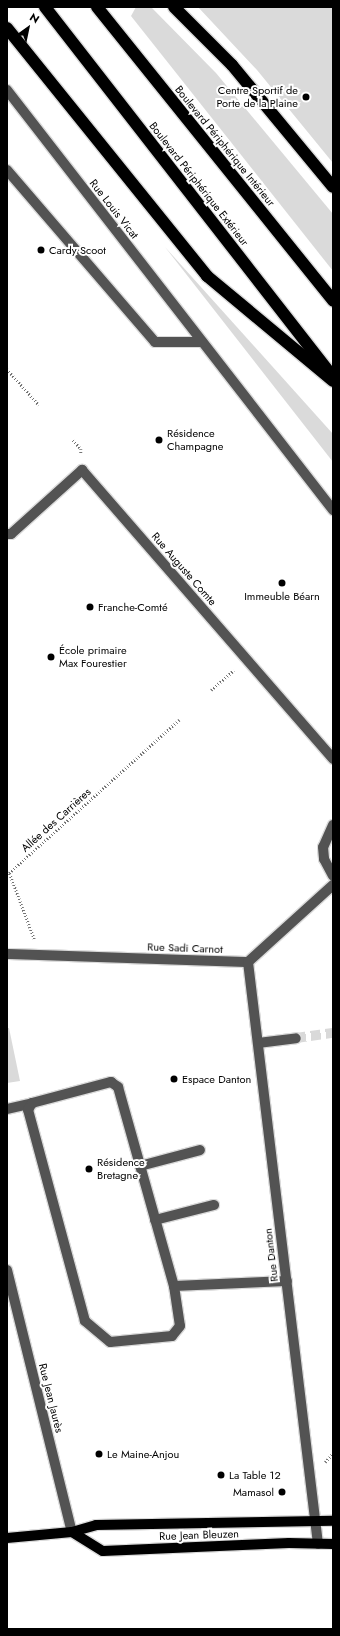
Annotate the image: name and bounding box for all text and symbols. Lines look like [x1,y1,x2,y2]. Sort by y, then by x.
north arrow [8,8,48,48]
text: N [27,9,43,27]
street label: Boulevard Périphérique Intérieur [172,83,278,209]
place label: Centre Sportif de Porte de la Plaine [216,84,298,110]
marker: Centre Sportif de Porte de la Plaine [301,92,311,102]
street label: Boulevard Périphérique Extérieur [147,119,251,249]
street label: Rue Louis Vicat [87,177,141,241]
place label: Cardy Scoot [49,243,106,257]
marker: Cardy Scoot [36,245,46,255]
place label: Résidence Champagne [167,427,223,453]
marker: Résidence Champagne [154,435,164,445]
street label: Rue Auguste Comte [149,530,219,608]
marker: Immeuble Béarn [277,578,287,588]
place label: Immeuble Béarn [244,589,320,603]
place label: Franche-Comté [98,600,168,614]
marker: Franche-Comté [85,602,95,612]
place label: École primaire Max Fourestier [59,644,127,670]
marker: École primaire Max Fourestier [46,652,56,662]
street label: Allée des Carrières [18,785,94,855]
street label: Rue Sadi Carnot [147,940,223,956]
place label: Espace Danton [182,1072,251,1086]
marker: Espace Danton [169,1074,179,1084]
place label: Résidence Bretagne [97,1156,145,1182]
marker: Résidence Bretagne [84,1164,94,1174]
street label: Rue Danton [261,1227,281,1283]
street label: Rue Jean Jaurès [36,1362,66,1434]
place label: Le Maine-Anjou [107,1447,179,1461]
marker: Le Maine-Anjou [94,1449,104,1459]
place label: La Table 12 [229,1468,281,1482]
marker: La Table 12 [216,1470,226,1480]
place label: Mamasol [233,1485,274,1499]
marker: Mamasol [277,1487,287,1497]
street label: Rue Jean Bleuzen [159,1527,239,1543]

